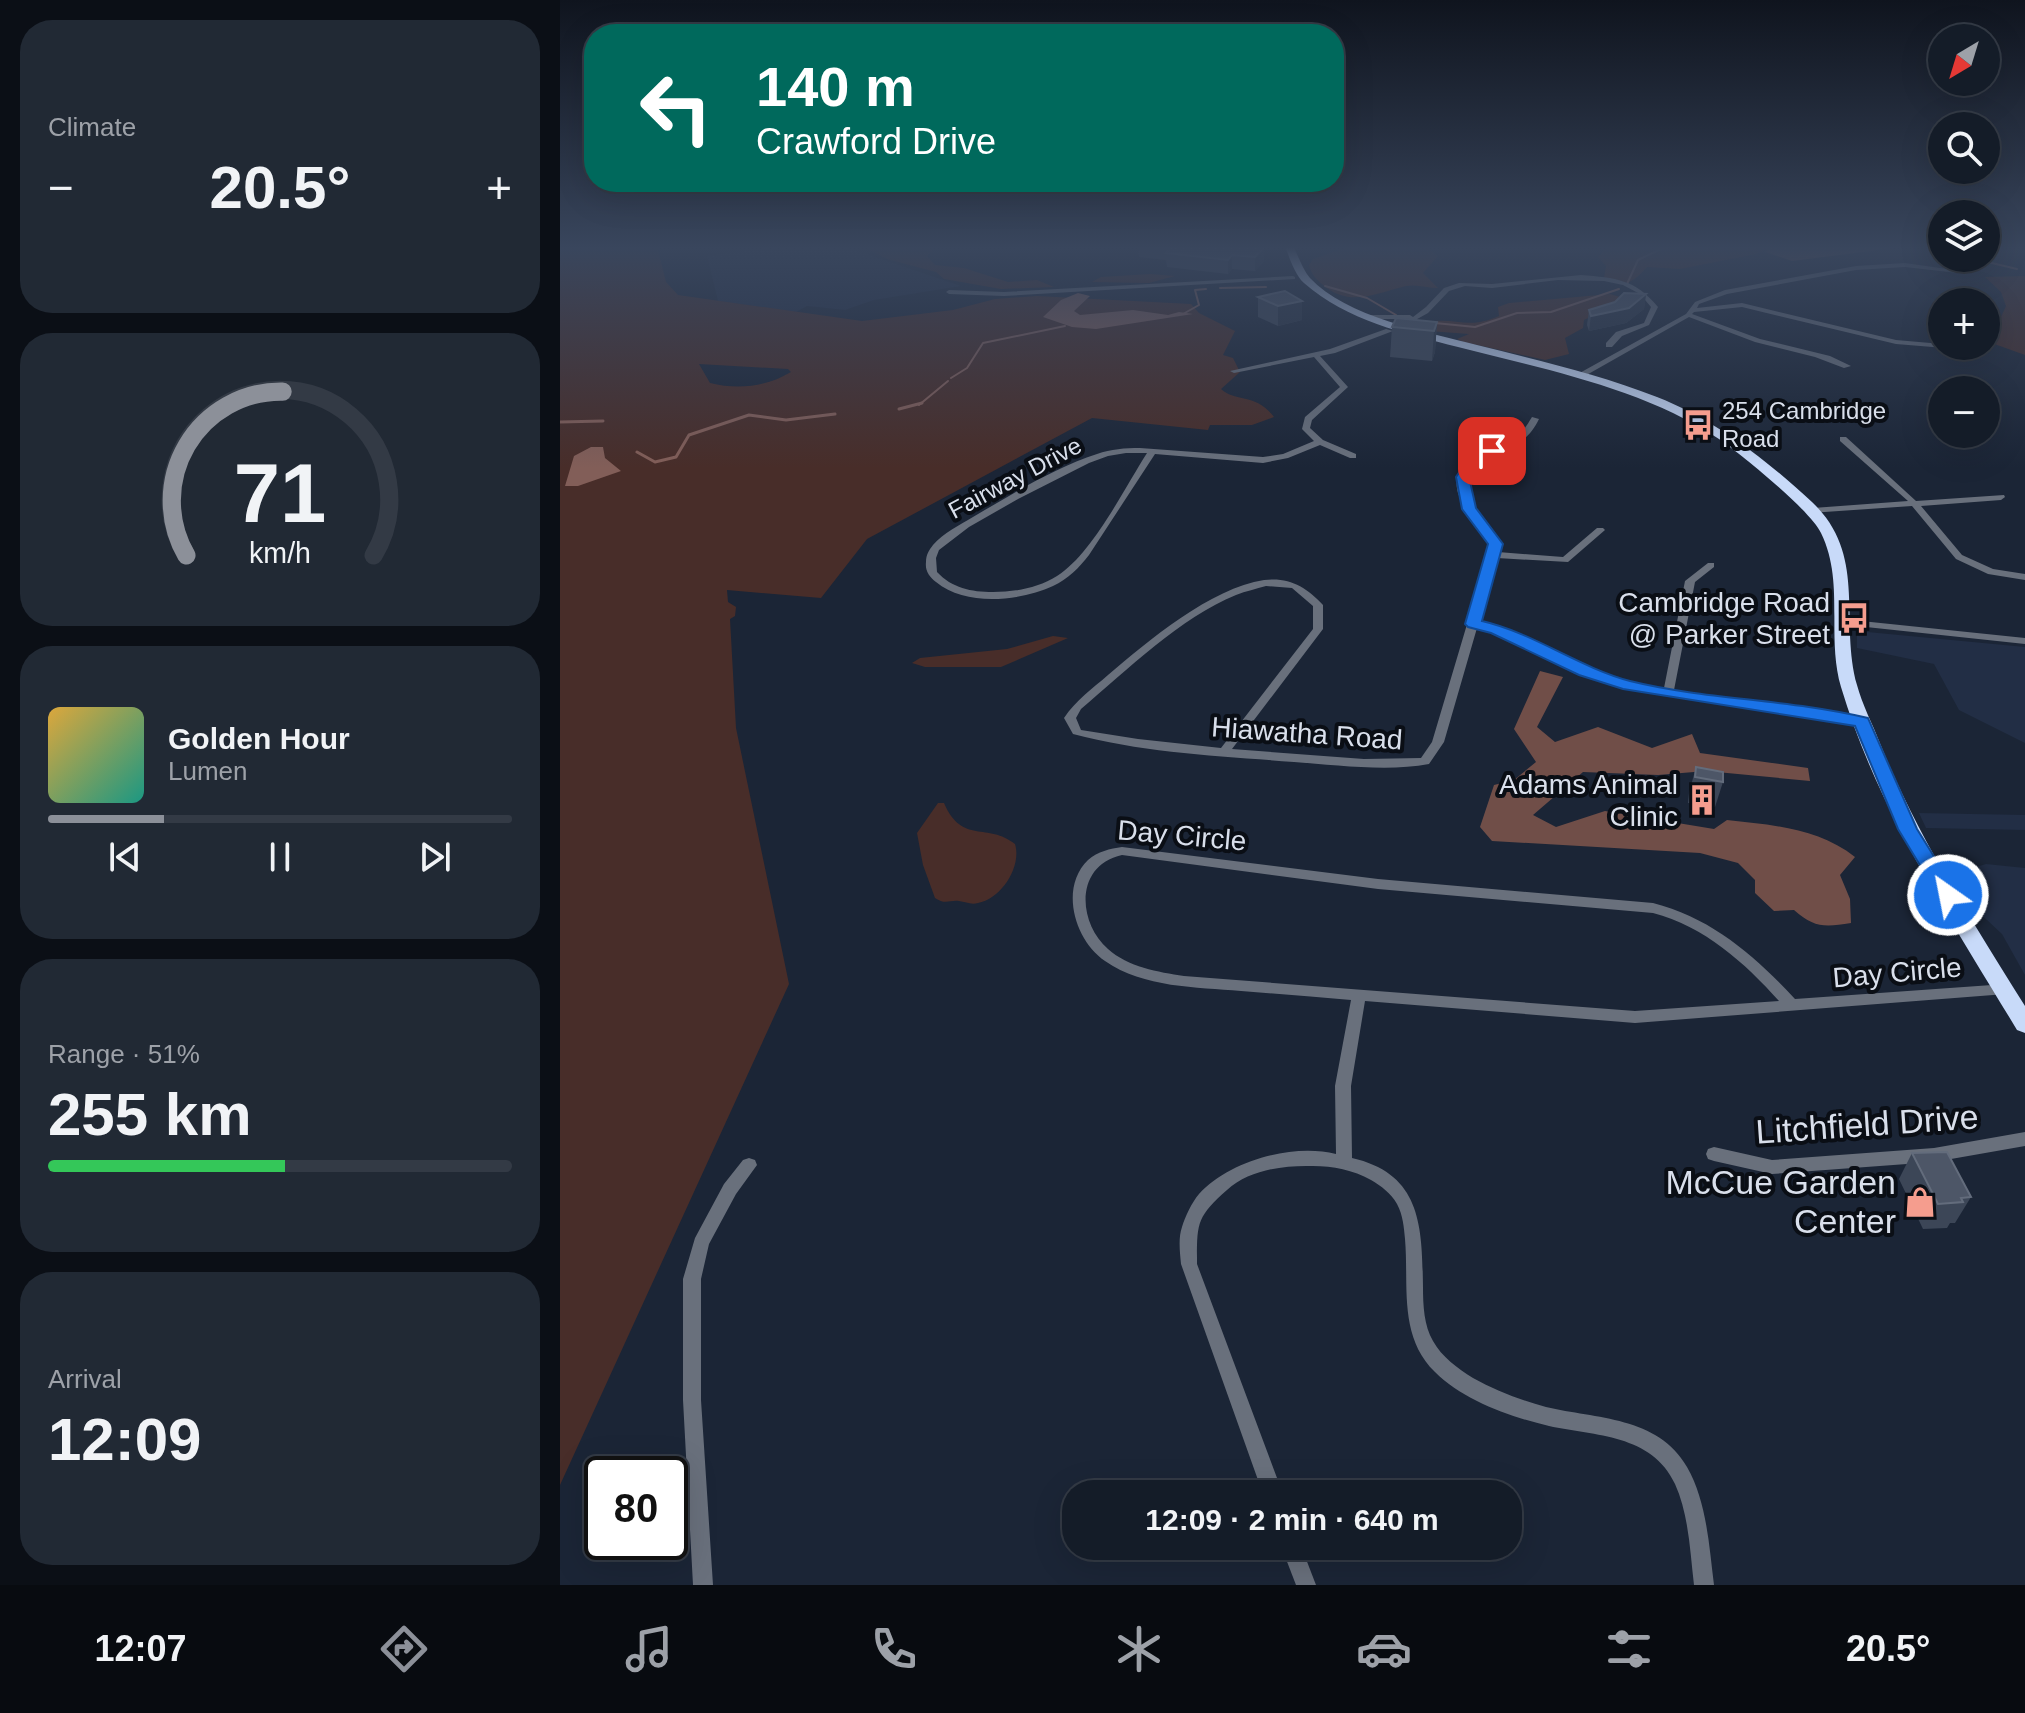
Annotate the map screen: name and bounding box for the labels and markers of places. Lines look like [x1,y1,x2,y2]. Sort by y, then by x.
place label: 254 Cambridge Road [1722,397,1886,452]
bus stop icon: 254 Cambridge Road [1681,408,1715,442]
pin [1458,417,1526,485]
place label: Cambridge Road @ Parker Street [1618,587,1830,650]
bus stop icon: Cambridge Road @ Parker Street [1837,601,1871,635]
place label: Adams Animal Clinic [1499,769,1678,832]
building icon: Adams Animal Clinic [1685,783,1719,817]
place label: McCue Garden Center [1665,1163,1896,1240]
shop icon: McCue Garden Center [1903,1185,1937,1219]

